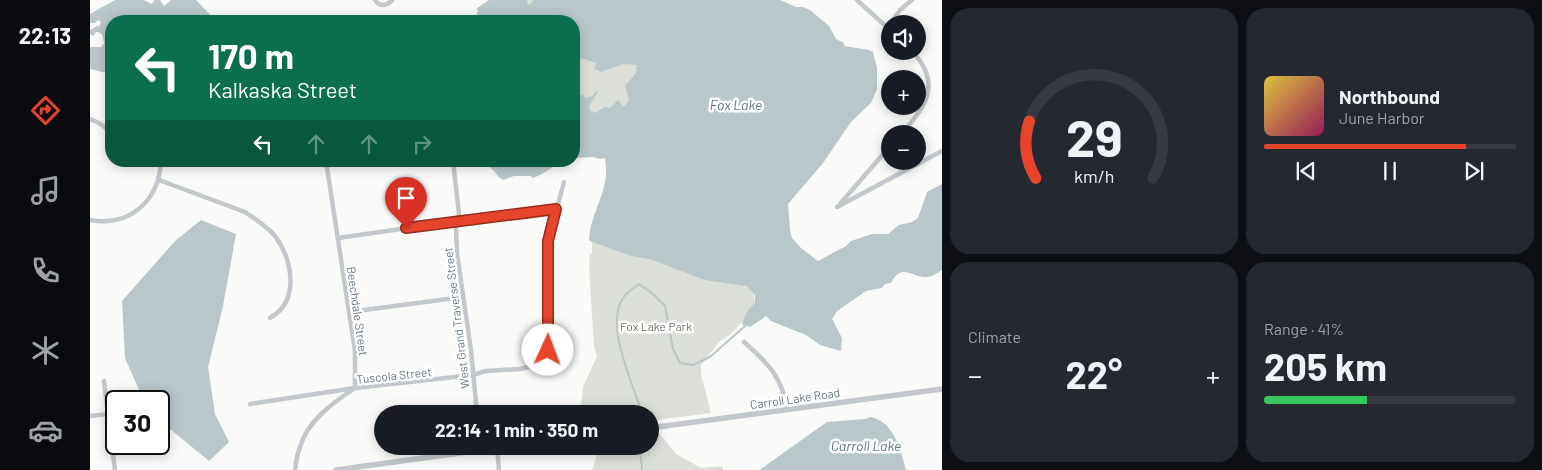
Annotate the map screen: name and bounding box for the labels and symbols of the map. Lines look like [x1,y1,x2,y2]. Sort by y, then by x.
water label: Fox Lake [710,96,762,113]
pin [385,177,427,228]
street label: West Grand Traverse Street [440,247,472,389]
street label: Beechdale Street [345,265,371,357]
park label: Fox Lake Park [620,319,692,333]
position arrow [521,323,573,375]
street label: Tuscola Street [356,364,432,386]
street label: Carroll Lake Road [749,385,841,411]
speed limit sign: 30 [105,390,170,455]
water label: Carroll Lake [831,437,901,454]

